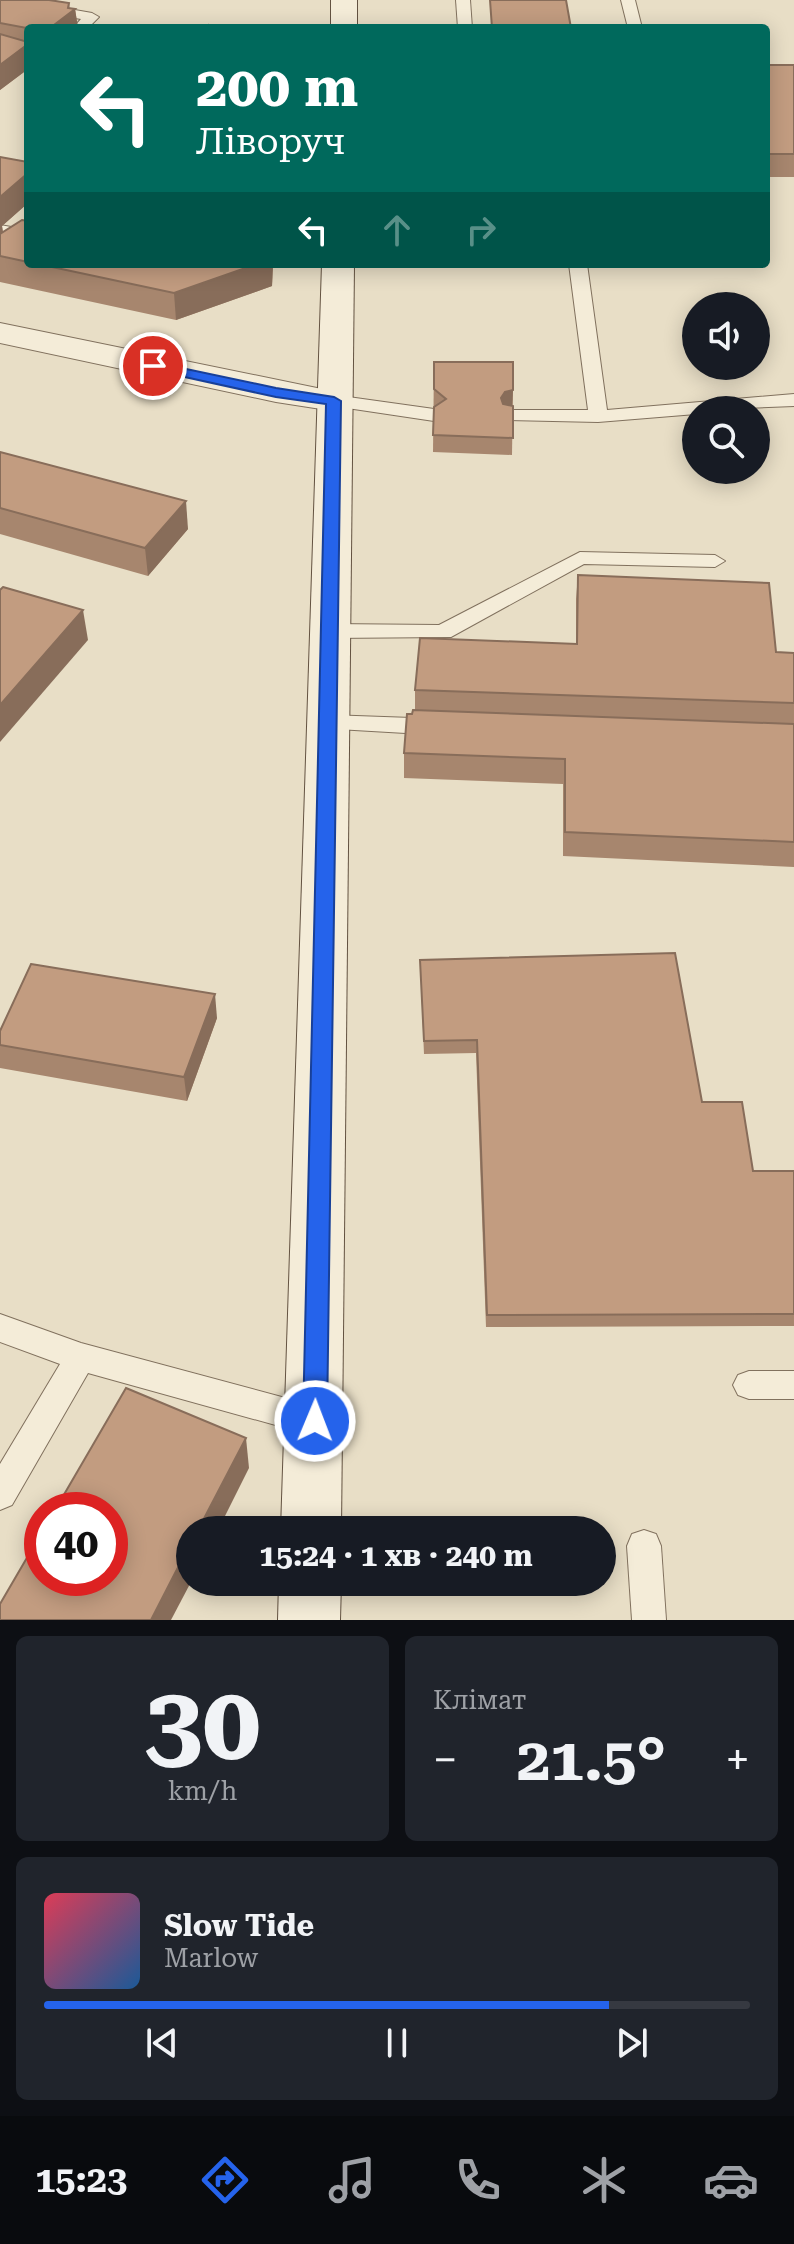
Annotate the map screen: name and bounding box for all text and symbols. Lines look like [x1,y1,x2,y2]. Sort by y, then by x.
text: 200 m [196,54,358,120]
icon: left [64,56,168,160]
text: Ліворуч [196,121,345,163]
icon: left [291,208,335,252]
icon: ahead [375,208,419,252]
icon: right [459,208,503,252]
map controls [682,292,770,484]
button: sound [682,292,770,380]
pin [119,332,187,400]
icon: arrive [131,344,175,388]
button: search [682,396,770,484]
position arrow [273,1379,357,1463]
speed limit sign: 40 [24,1492,128,1596]
text: 15:24 · 1 хв · 240 m [259,1538,533,1573]
text: 30 [144,1663,261,1784]
text: Клімат [433,1685,527,1715]
text: 21.5° [517,1724,666,1795]
text: − [433,1734,458,1786]
text: + [725,1734,750,1786]
text: km/h [168,1776,237,1806]
text: Slow Tide [164,1908,314,1943]
text: Marlow [164,1943,258,1973]
icon: previous [140,2021,184,2065]
icon: pause [375,2021,419,2065]
icon: next [610,2021,654,2065]
icon: directions [197,2152,253,2208]
icon: music [324,2152,380,2208]
icon: phone [450,2152,506,2208]
icon: climate [576,2152,632,2208]
icon: car [703,2152,759,2208]
text: 15:23 [35,2159,127,2201]

